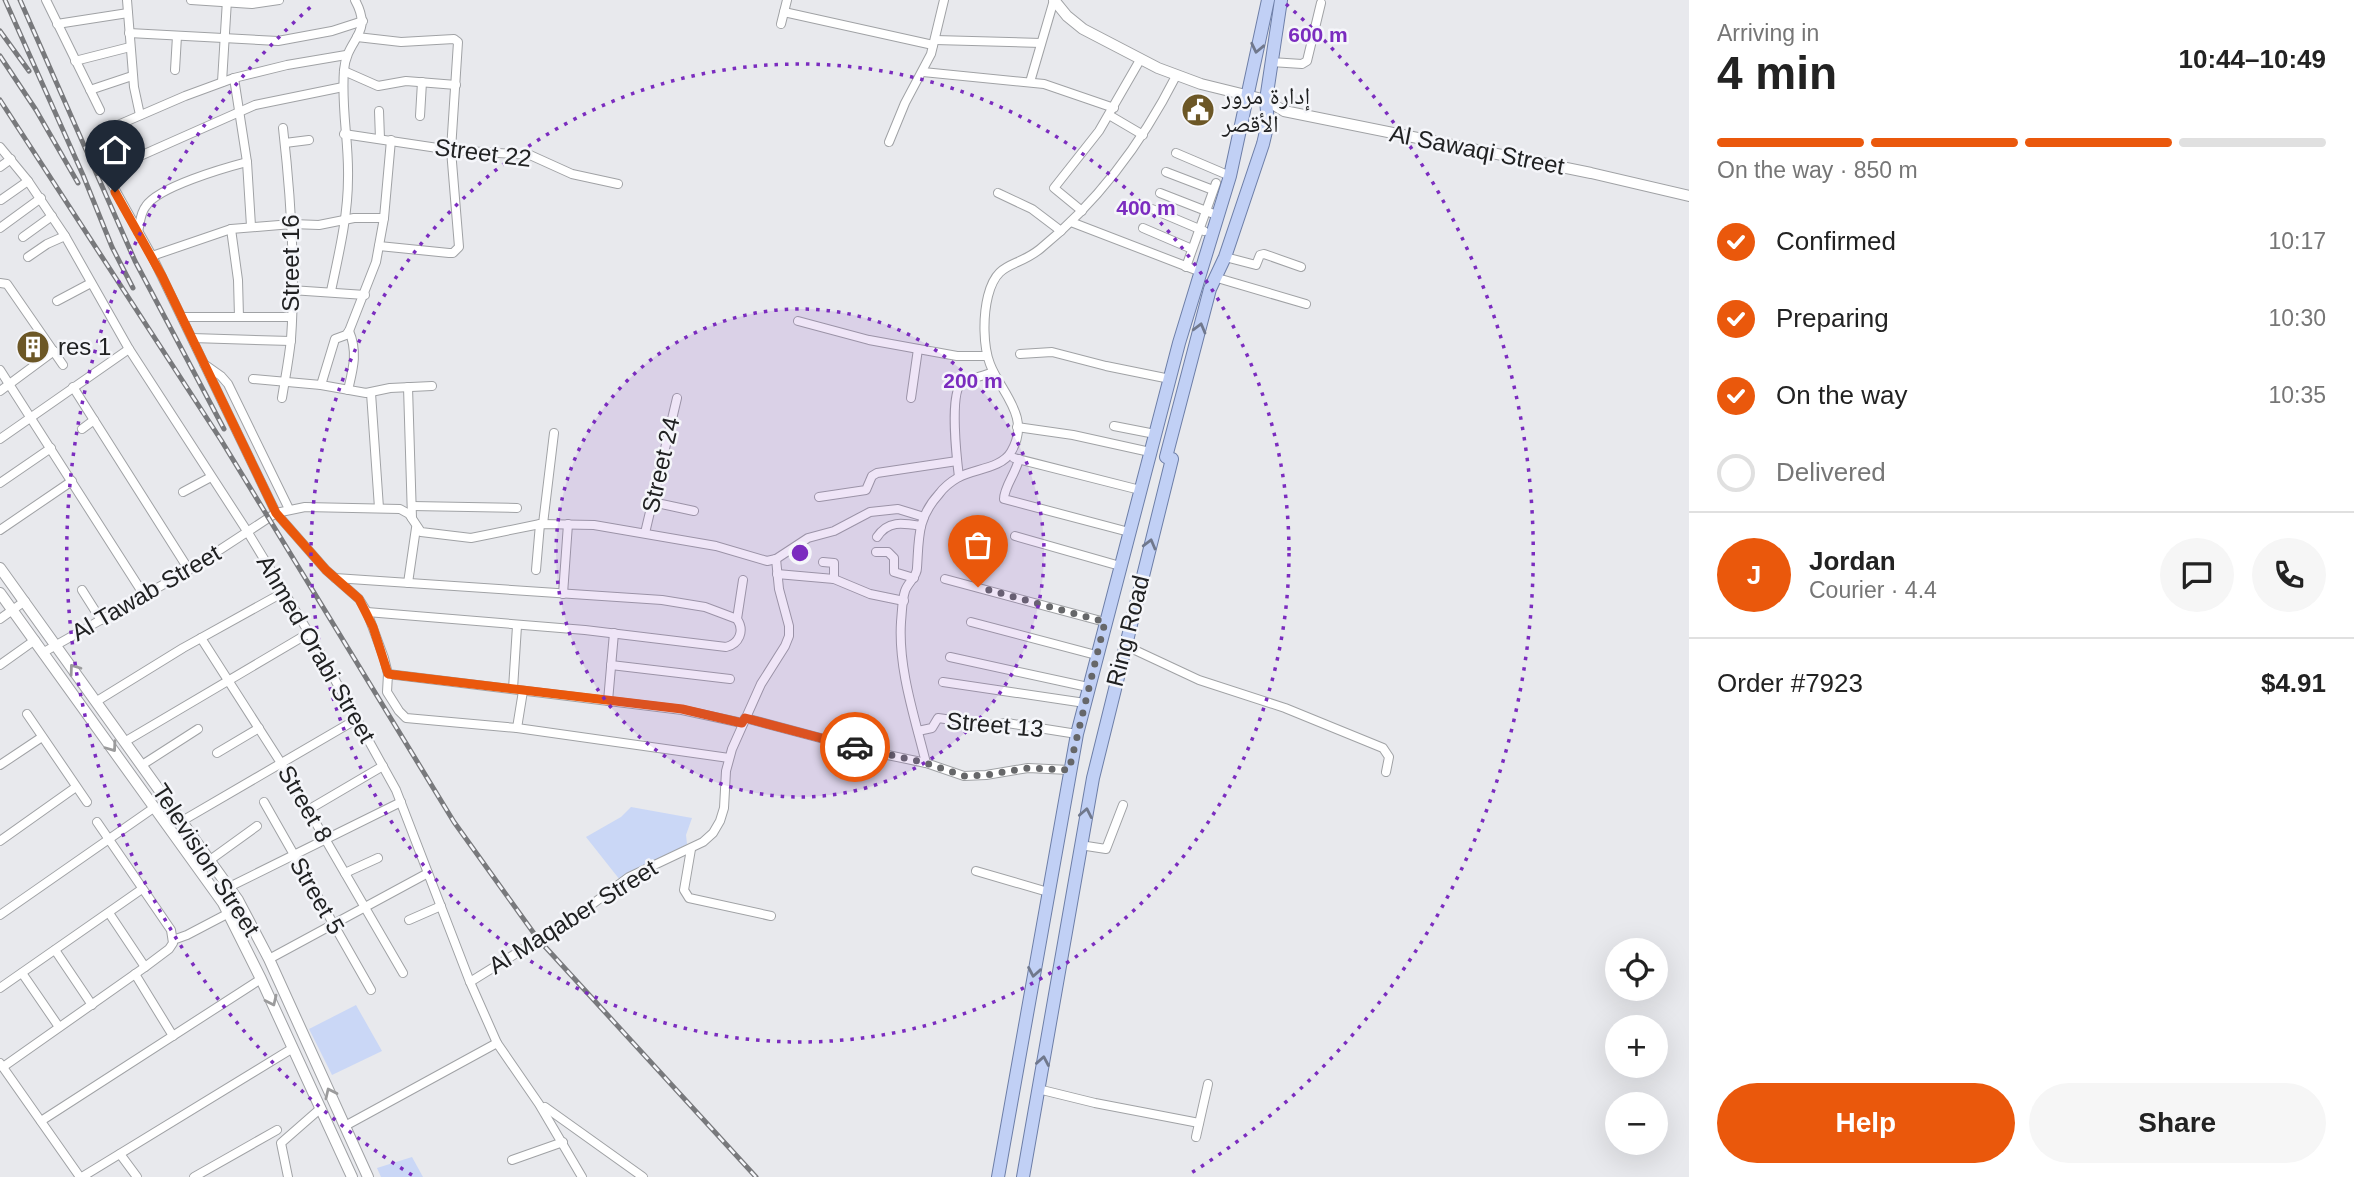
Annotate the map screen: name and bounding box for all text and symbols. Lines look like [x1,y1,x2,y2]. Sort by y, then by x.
text: Arriving in [1717,20,1819,46]
text: 600 m [1288,23,1348,46]
one-way arrow [1251,42,1266,54]
text: 10:44–10:49 [2179,44,2326,74]
text: 4 min [1717,47,1837,99]
place label: إدارة مرور الأقصر [1221,82,1310,137]
public building icon: إدارة مرور الأقصر [1179,91,1217,129]
street label: Al Sawaqi Street [1387,119,1567,180]
pin [85,120,145,192]
icon: home [96,131,134,169]
street label: Street 22 [433,133,533,172]
text: On the way · 850 m [1717,157,1918,183]
text: 400 m [1116,196,1176,219]
street label: Street 16 [277,214,304,312]
icon: check [1717,223,1755,261]
text: Confirmed [1776,226,1896,256]
text: 10:17 [2268,228,2326,254]
icon: check [1717,300,1755,338]
text: Preparing [1776,303,1889,333]
text: 10:30 [2268,305,2326,331]
one-way arrow [1191,322,1206,334]
building icon: res 1 [14,328,52,366]
place label: res 1 [58,333,111,360]
text: 200 m [943,369,1003,392]
icon: check [1717,377,1755,415]
text: On the way [1776,380,1908,410]
text: 10:35 [2268,382,2326,408]
street label: Street 24 [636,414,685,515]
text: Delivered [1776,457,1886,487]
pin [948,515,1008,587]
icon: bag [959,526,997,564]
one-way arrow [1142,538,1156,550]
button: chat [2160,538,2234,612]
button: phone [2252,538,2326,612]
street label: Al Tawab Street [66,539,225,646]
centre of rings [788,541,812,565]
text: Jordan [1809,546,1896,576]
street label: Ahmed Orabi Street [252,550,381,748]
text: J [1747,560,1761,590]
street label: Ring Road [1101,573,1154,689]
text: Courier · 4.4 [1809,577,1937,603]
one-way arrow [70,664,82,677]
text: Order #7923 [1717,668,1863,698]
text: $4.91 [2261,668,2326,698]
street label: Street 13 [945,707,1045,742]
courier [820,712,890,782]
icon: car [836,728,874,766]
one-way arrow [104,739,117,752]
street label: Street 8 [273,761,338,847]
street label: Television Street [147,779,266,941]
one-way arrow [1078,807,1093,819]
street label: Street 5 [285,853,350,939]
street label: Al Maqaber Street [484,854,662,979]
map controls [1605,938,1668,1155]
button: locate [1605,938,1668,1001]
one-way arrow [1027,966,1042,978]
one-way arrow [264,994,278,1006]
button: + [1605,1015,1668,1078]
one-way arrow [1035,1056,1050,1067]
button: Help [1717,1083,2015,1163]
button: Share [2029,1083,2326,1163]
one-way arrow [324,1087,338,1100]
button: − [1605,1092,1668,1155]

